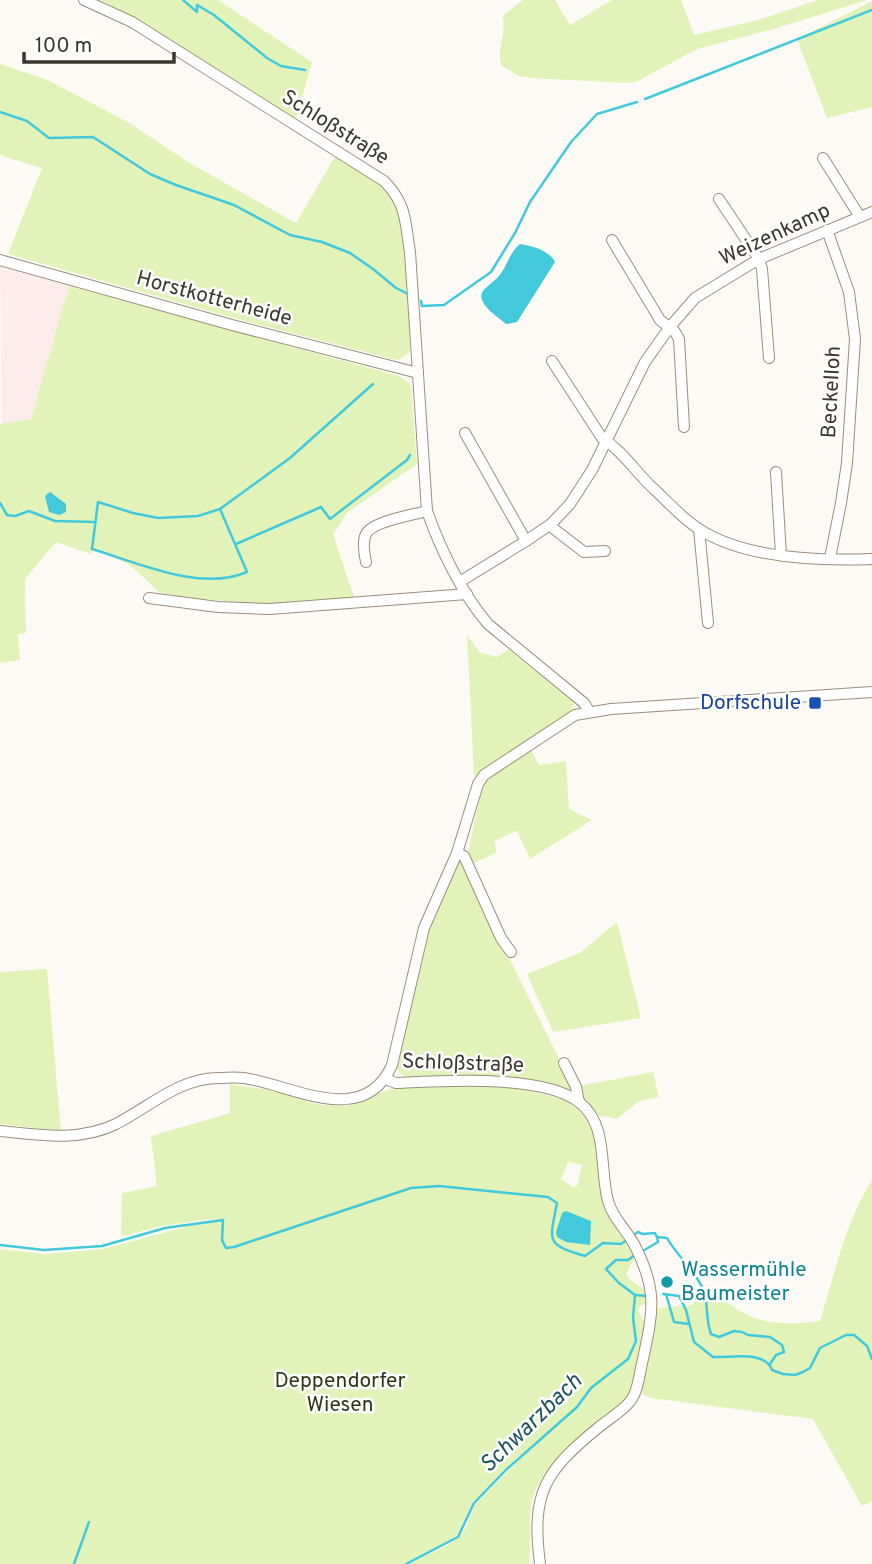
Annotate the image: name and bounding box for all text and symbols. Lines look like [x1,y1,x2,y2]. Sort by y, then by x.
scale bar [24,21,175,65]
text: 100 m [35,33,92,60]
street label: Schloßstraße [276,84,394,172]
street label: Weizenkamp [715,198,835,272]
street label: Horstkotterheide [133,265,295,333]
street label: Beckelloh [816,345,848,439]
place label: Dorfschule [700,690,801,717]
marker: Dorfschule [807,695,823,711]
street label: Schloßstraße [402,1048,524,1080]
place label: Wassermühle Baumeister [681,1257,806,1308]
marker: Wassermühle Baumeister [659,1274,675,1290]
park label: Deppendorfer Wiesen [274,1368,406,1419]
water label: Schwarzbach [475,1368,590,1480]

